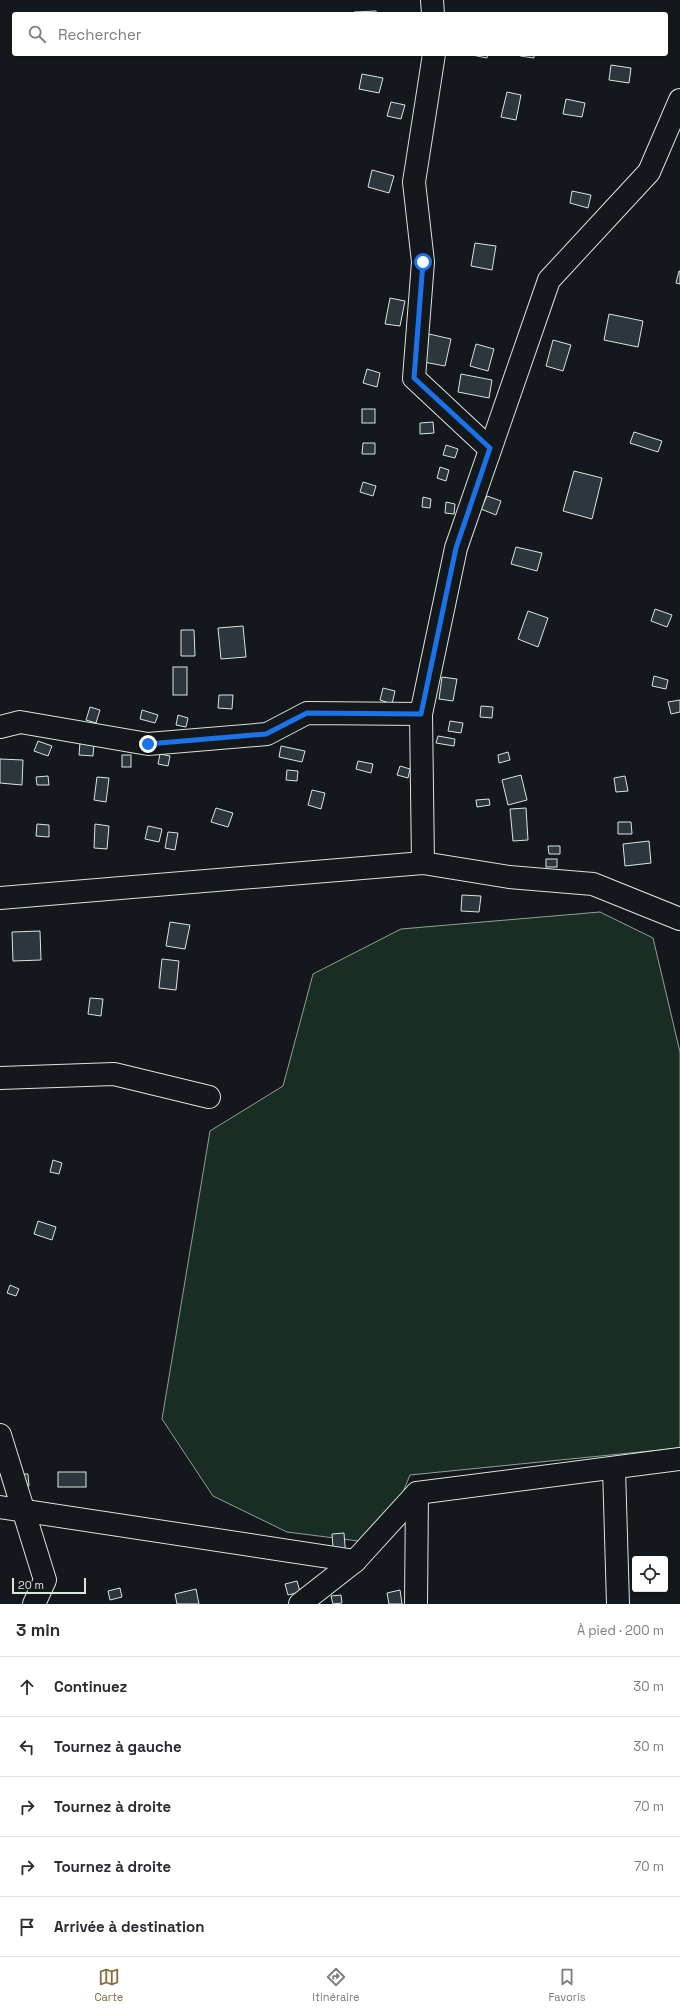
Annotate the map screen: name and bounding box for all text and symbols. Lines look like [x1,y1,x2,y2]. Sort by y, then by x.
search box [12,12,668,56]
icon: search [26,23,48,45]
text: Rechercher [58,25,141,44]
route start [414,253,432,271]
route end [139,735,157,753]
map controls [632,1556,668,1592]
button: locate [632,1556,668,1592]
scale bar [12,1576,86,1595]
text: 20 m [18,1578,44,1592]
text: 3 min [16,1619,60,1641]
text: À pied · 200 m [577,1622,664,1639]
icon: ahead [16,1676,38,1698]
text: Continuez [54,1677,127,1696]
text: 30 m [633,1678,664,1695]
icon: left [16,1736,38,1758]
text: Tournez à gauche [54,1737,182,1756]
text: 30 m [633,1738,664,1755]
icon: right [16,1796,38,1818]
text: Tournez à droite [54,1797,171,1816]
text: 70 m [634,1798,664,1815]
icon: right [16,1856,38,1878]
text: Tournez à droite [54,1857,171,1876]
text: 70 m [634,1858,664,1875]
icon: arrive [16,1916,38,1938]
text: Arrivée à destination [54,1917,204,1936]
tab: Carte [94,1966,123,2004]
tab: Itinéraire [312,1966,359,2004]
tab: Favoris [548,1966,585,2004]

